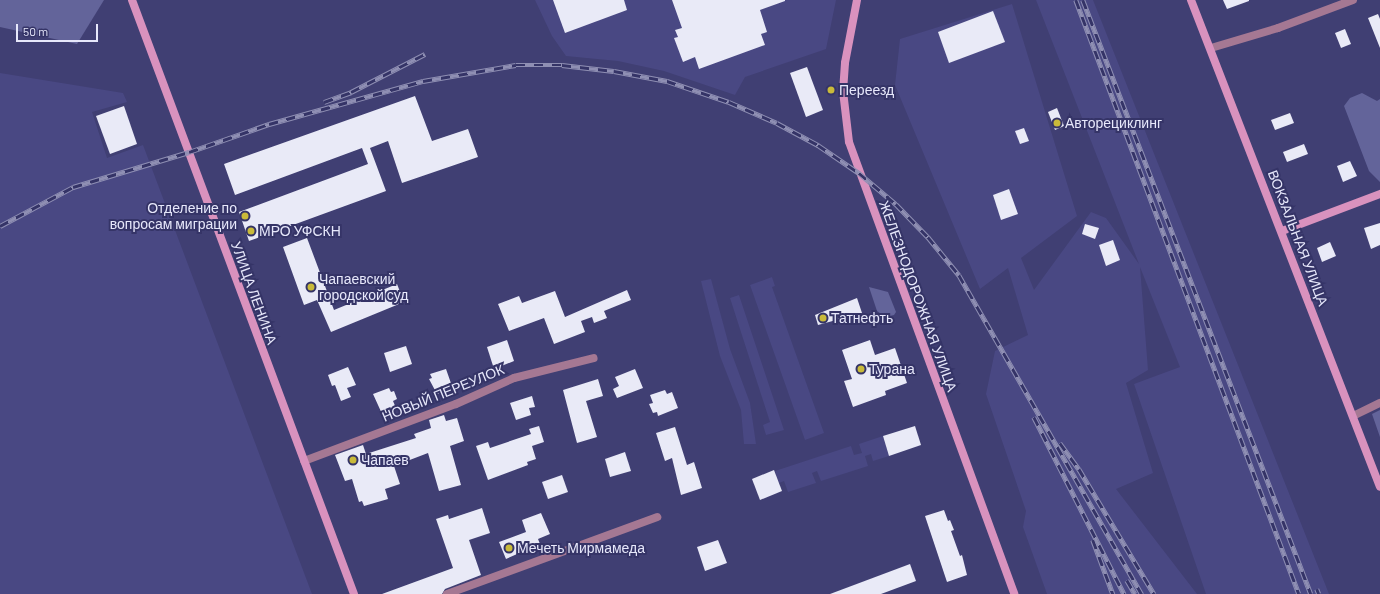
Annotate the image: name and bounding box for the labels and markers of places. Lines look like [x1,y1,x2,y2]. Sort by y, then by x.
place label: Переезд [839,82,894,98]
marker: Переезд [826,85,836,95]
place label: Авторециклинг [1065,115,1162,131]
marker: Авторециклинг [1052,118,1062,128]
place label: Отделение по вопросам миграции [110,200,237,232]
marker: Отделение по вопросам миграции [240,211,250,221]
place label: МРО УФСКН [259,223,341,239]
marker: МРО УФСКН [246,226,256,236]
place label: Чапаевский городской суд [319,271,408,304]
marker: Чапаевский городской суд [306,282,316,292]
place label: Татнефть [831,310,893,326]
marker: Татнефть [818,313,828,323]
place label: Турана [869,361,915,377]
marker: Турана [856,364,866,374]
place label: Чапаев [361,452,409,468]
marker: Чапаев [348,455,358,465]
place label: Мечеть Мирмамеда [517,540,645,556]
marker: Мечеть Мирмамеда [504,543,514,553]

